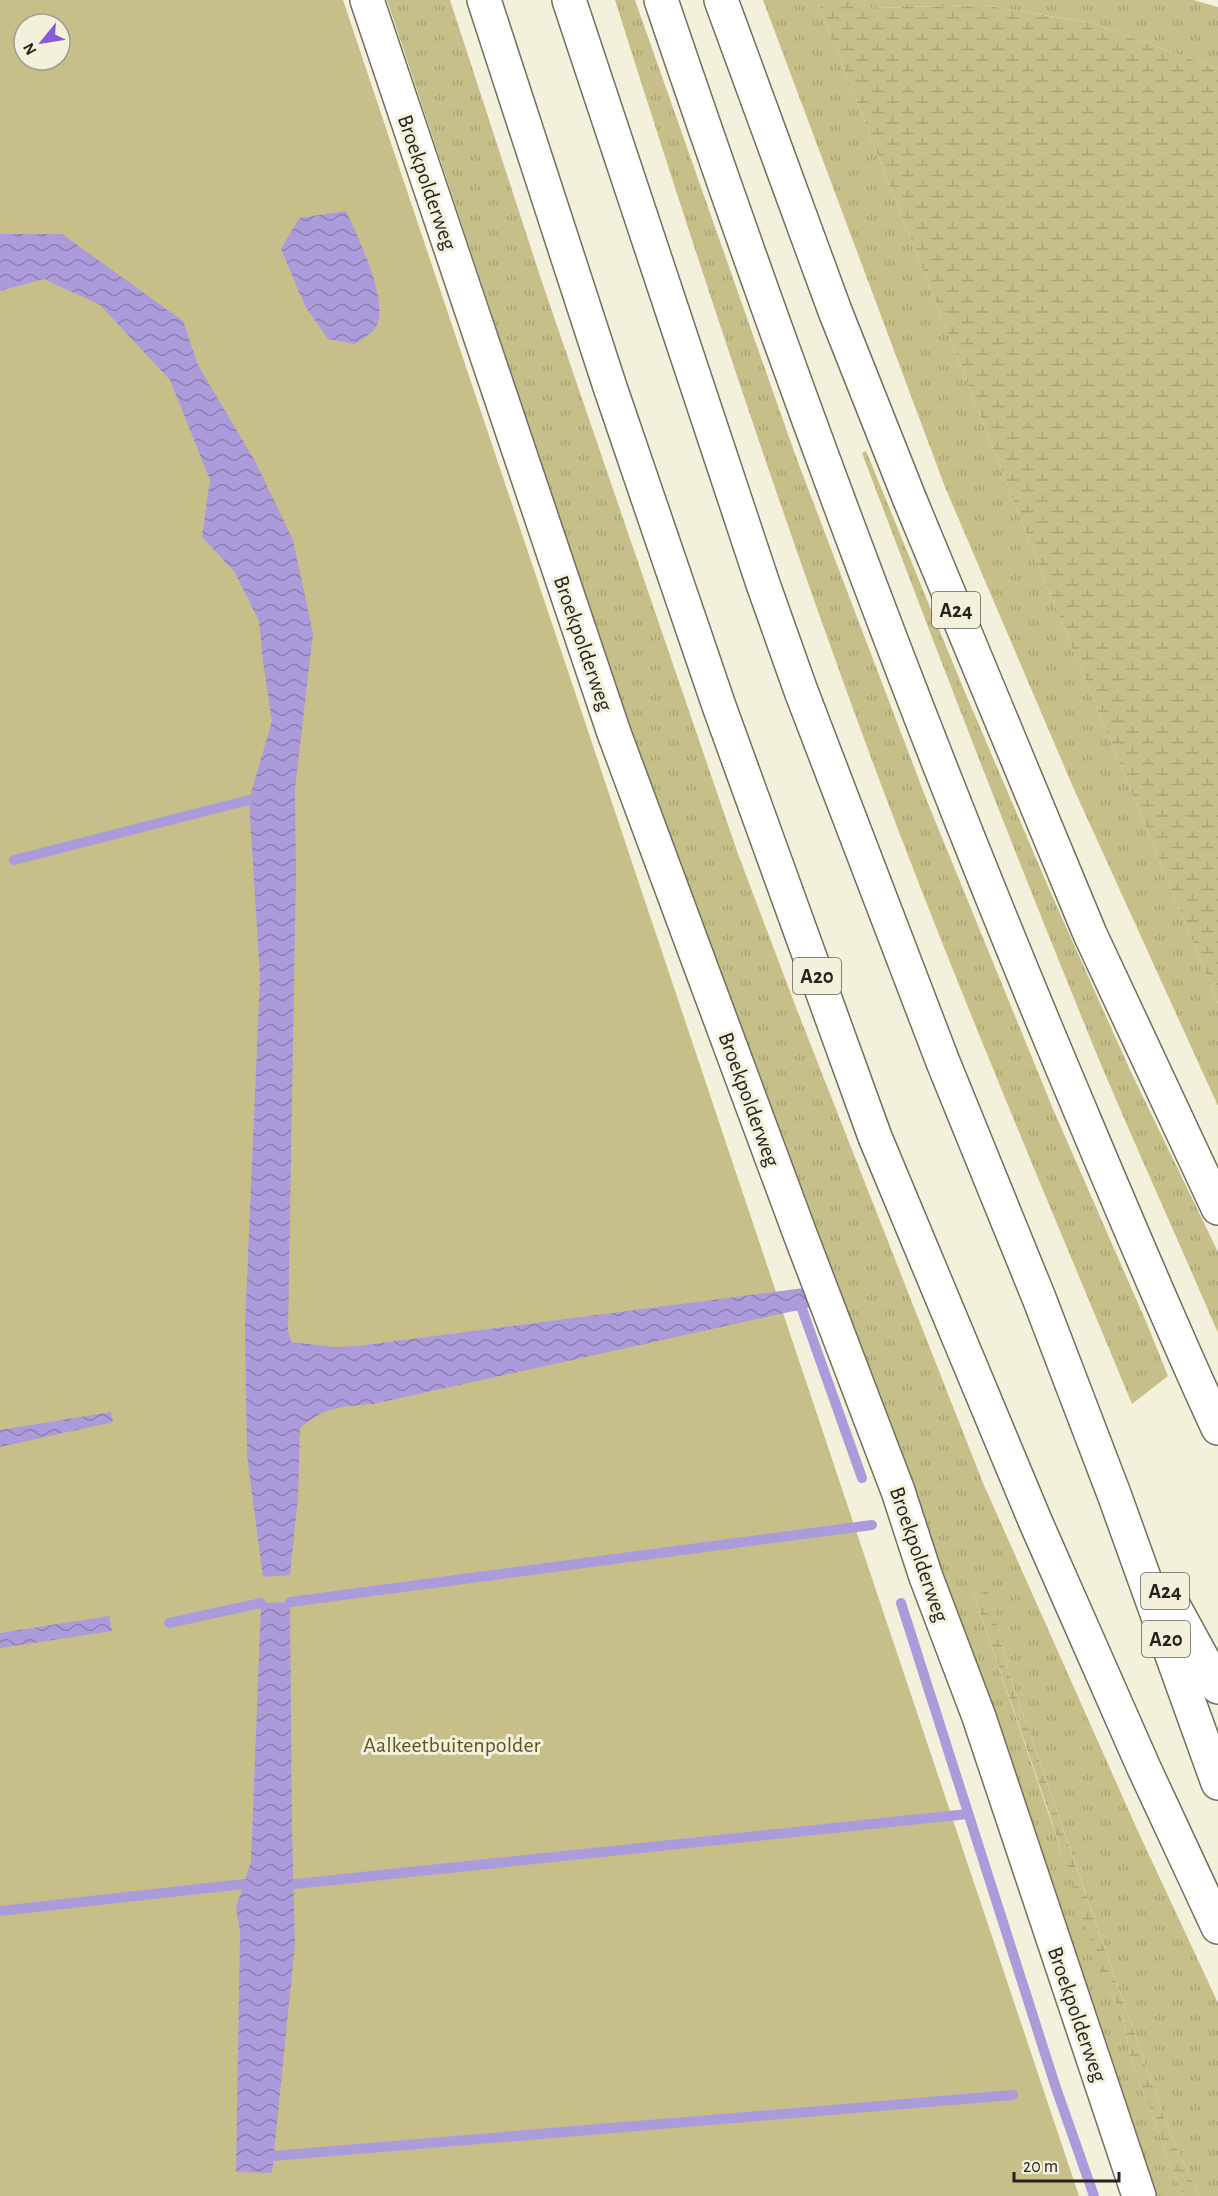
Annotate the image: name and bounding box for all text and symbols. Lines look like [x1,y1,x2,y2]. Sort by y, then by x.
north arrow [12,12,72,72]
text: N [20,40,40,58]
street label: Broekpolderweg [394,112,461,253]
street label: Broekpolderweg [550,573,617,714]
road number: A24 [932,592,980,628]
road number: A20 [793,958,841,994]
street label: Broekpolderweg [715,1029,784,1170]
street label: Broekpolderweg [886,1484,953,1625]
road number: A24 [1141,1573,1189,1609]
road number: A20 [1142,1621,1190,1657]
park label: Aalkeetbuitenpolder [363,1734,541,1756]
street label: Broekpolderweg [1044,1944,1111,2085]
scale bar [1014,2145,1119,2183]
text: 20 m [1023,2158,1058,2176]

